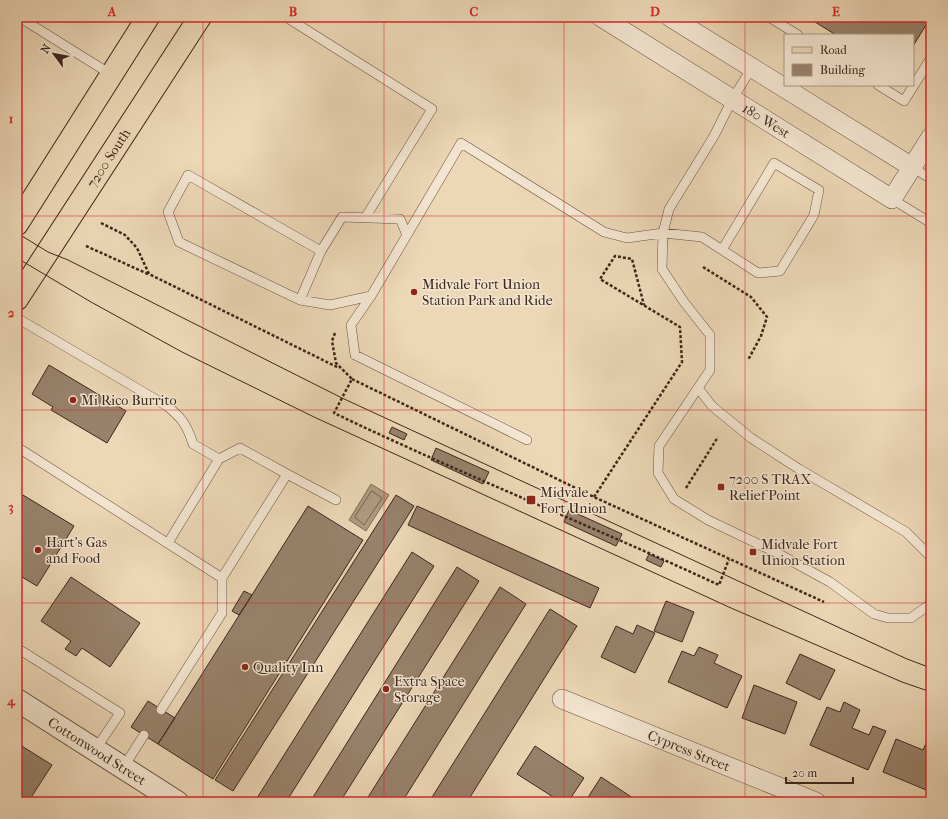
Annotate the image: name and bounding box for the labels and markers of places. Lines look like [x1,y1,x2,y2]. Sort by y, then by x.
place label: Midvale Fort Union Station Park and Ride [422,276,553,309]
marker: Midvale Fort Union Station Park and Ride [409,287,419,297]
place label: Mi Rico Burrito [81,392,177,409]
marker: Mi Rico Burrito [68,395,78,405]
place label: 7200 S TRAX Relief Point [729,471,811,504]
marker: 7200 S TRAX Relief Point [716,482,726,492]
place label: Midvale Fort Union [540,484,607,517]
marker: Midvale Fort Union [525,494,537,506]
place label: Hart's Gas and Food [46,534,107,567]
place label: Midvale Fort Union Station [761,536,845,569]
marker: Hart's Gas and Food [33,545,43,555]
marker: Midvale Fort Union Station [748,547,758,557]
place label: Quality Inn [253,659,323,676]
marker: Quality Inn [240,662,250,672]
place label: Extra Space Storage [394,673,465,706]
marker: Extra Space Storage [381,684,391,694]

